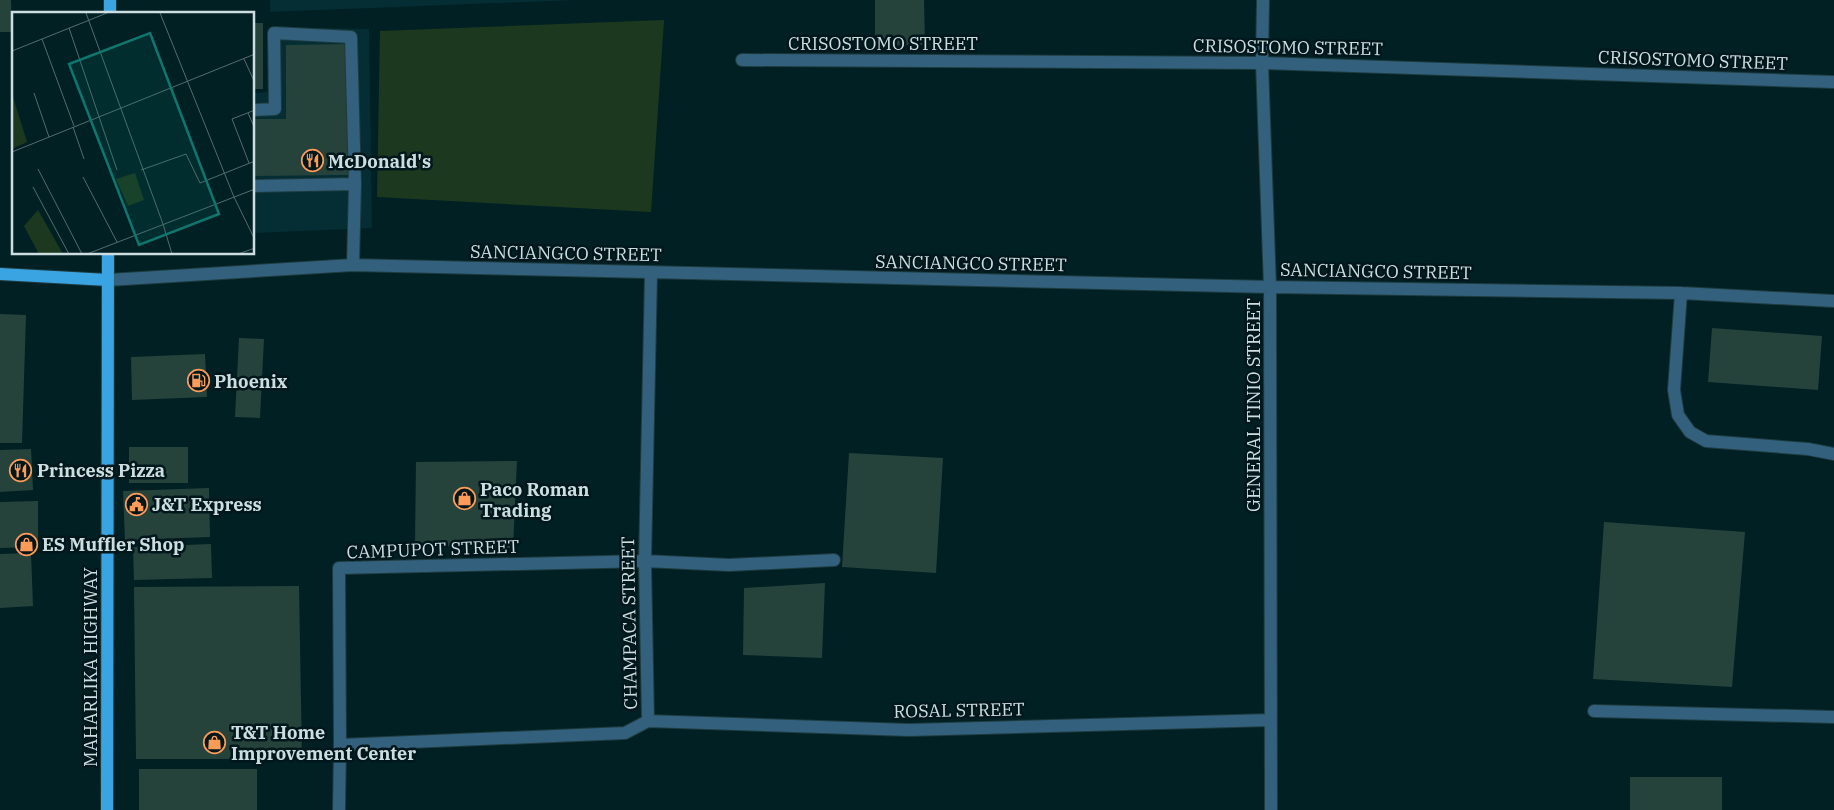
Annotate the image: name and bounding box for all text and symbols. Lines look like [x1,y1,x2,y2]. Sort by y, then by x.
inset map [12,12,255,255]
street label: CRISOSTOMO STREET [788,32,978,55]
street label: CRISOSTOMO STREET [1193,34,1383,60]
street label: CRISOSTOMO STREET [1598,45,1789,75]
restaurant icon: McDonald's [300,149,324,173]
place label: McDonald's [328,150,431,173]
street label: SANCIANGCO STREET [470,240,662,266]
street label: SANCIANGCO STREET [875,250,1067,276]
street label: SANCIANGCO STREET [1280,258,1472,284]
street label: GENERAL TINIO STREET [1242,298,1265,512]
fuel station icon: Phoenix [186,369,210,393]
place label: Phoenix [214,370,288,393]
restaurant icon: Princess Pizza [9,458,33,482]
place label: Princess Pizza [37,459,165,482]
place label: Paco Roman Trading [480,478,589,522]
shop icon: Paco Roman Trading [452,487,476,511]
public building icon: J&T Express [124,492,148,516]
place label: J&T Express [152,493,262,516]
shop icon: ES Muffler Shop [14,532,38,556]
place label: ES Muffler Shop [42,533,184,556]
street label: CAMPUPOT STREET [346,534,520,564]
street label: CHAMPACA STREET [616,536,642,710]
street label: MAHARLIKA HIGHWAY [79,566,102,767]
street label: ROSAL STREET [893,697,1025,723]
place label: T&T Home Improvement Center [231,721,416,765]
shop icon: T&T Home Improvement Center [203,730,227,754]

